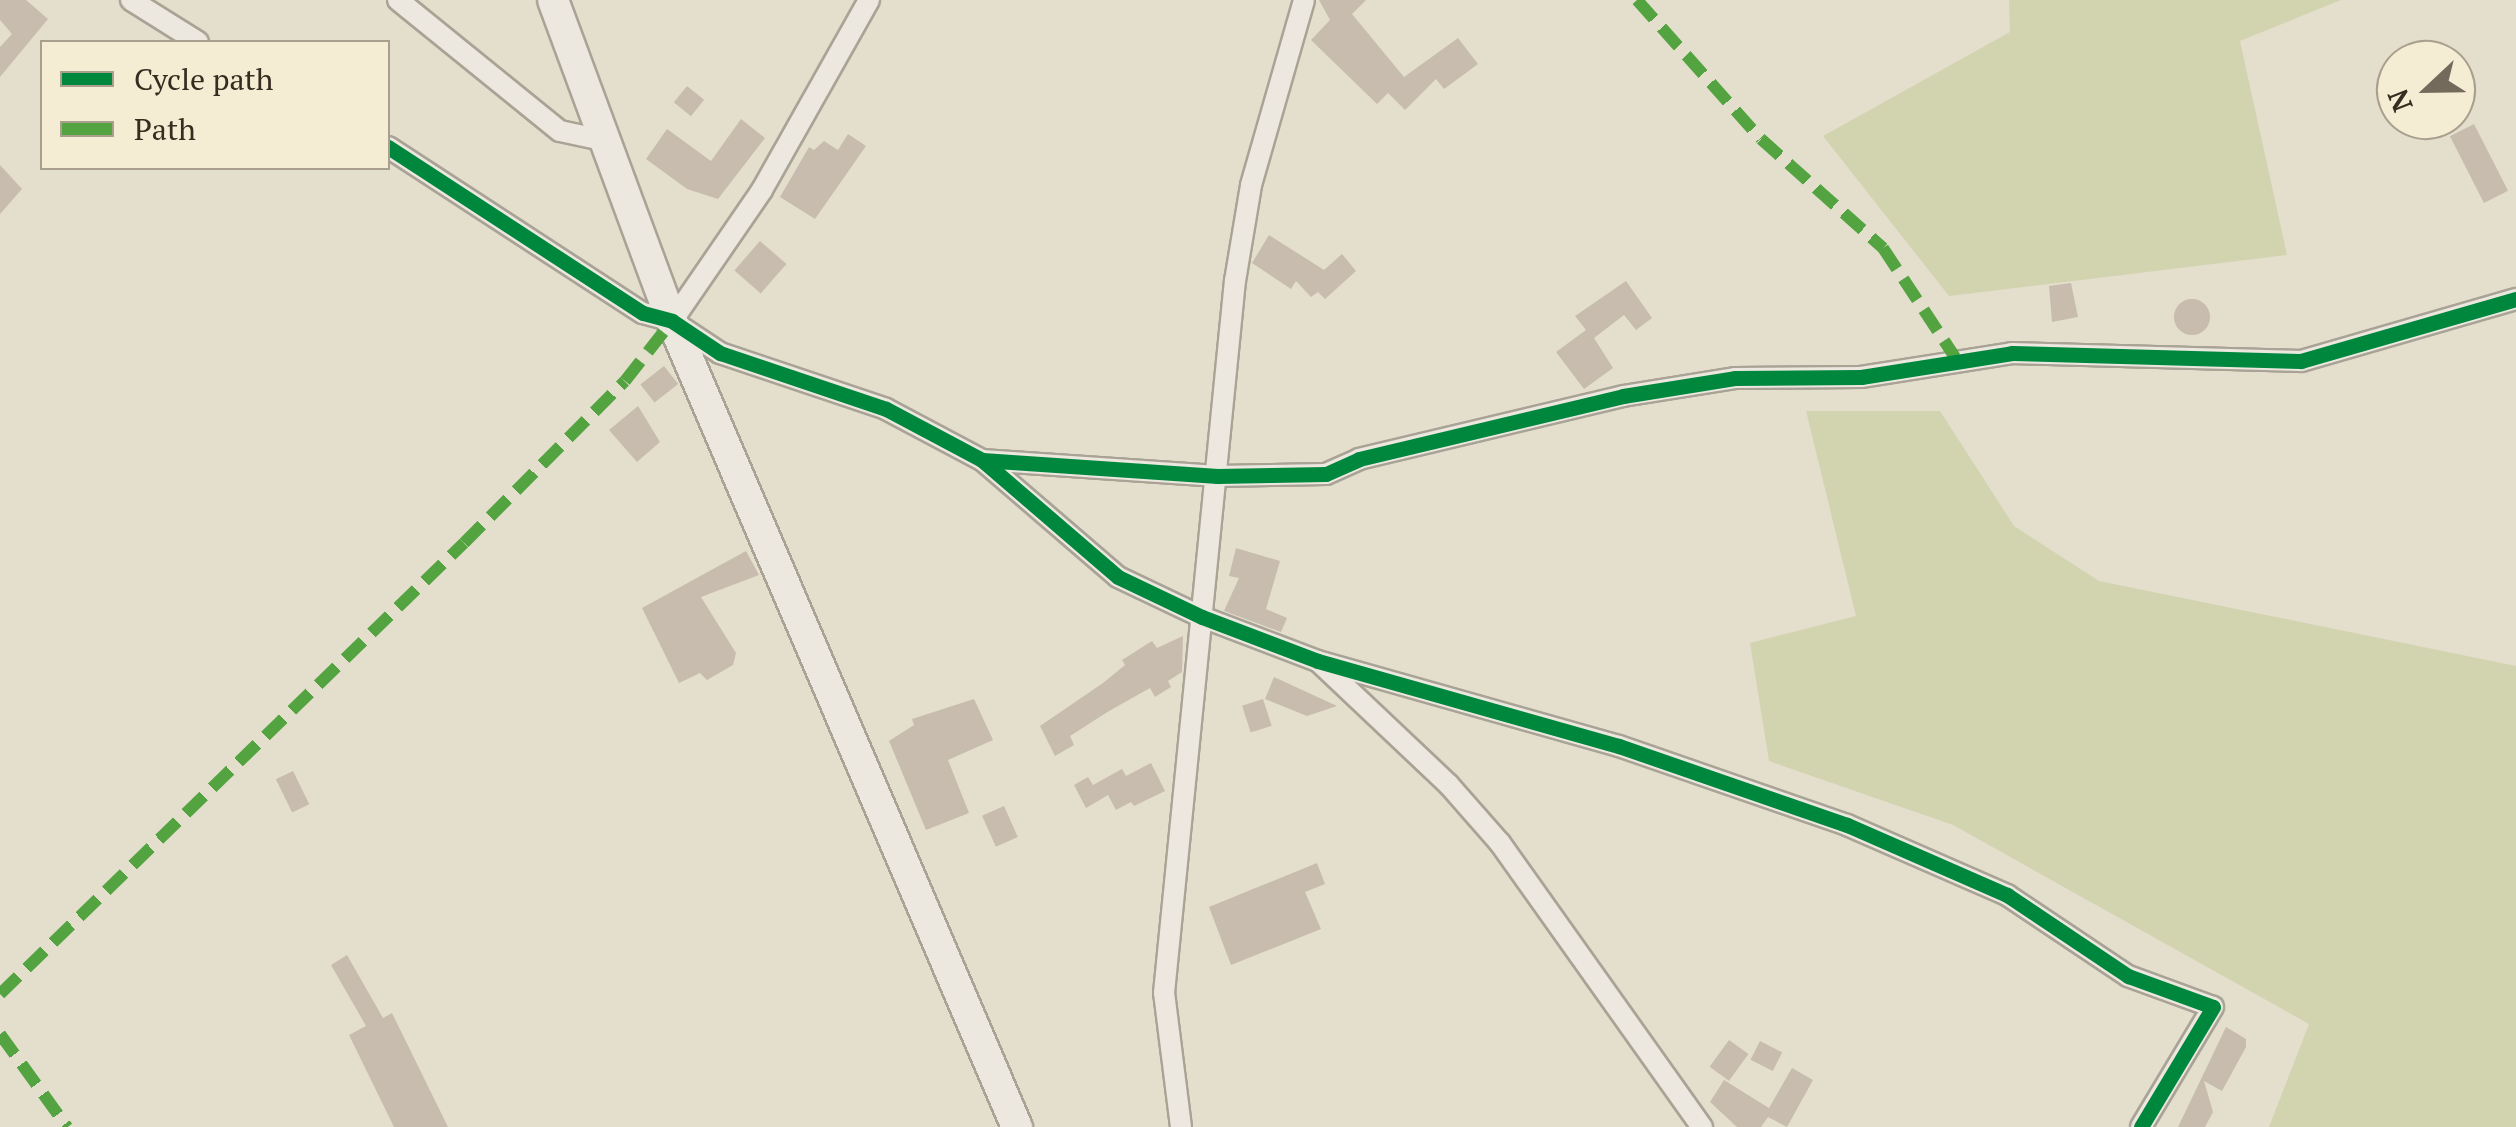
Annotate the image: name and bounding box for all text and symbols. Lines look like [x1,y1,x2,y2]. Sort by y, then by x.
legend [40,40,390,170]
north arrow [2376,40,2476,140]
text: Cycle path [134,59,273,99]
text: N [2378,84,2421,117]
text: Path [134,109,196,149]

